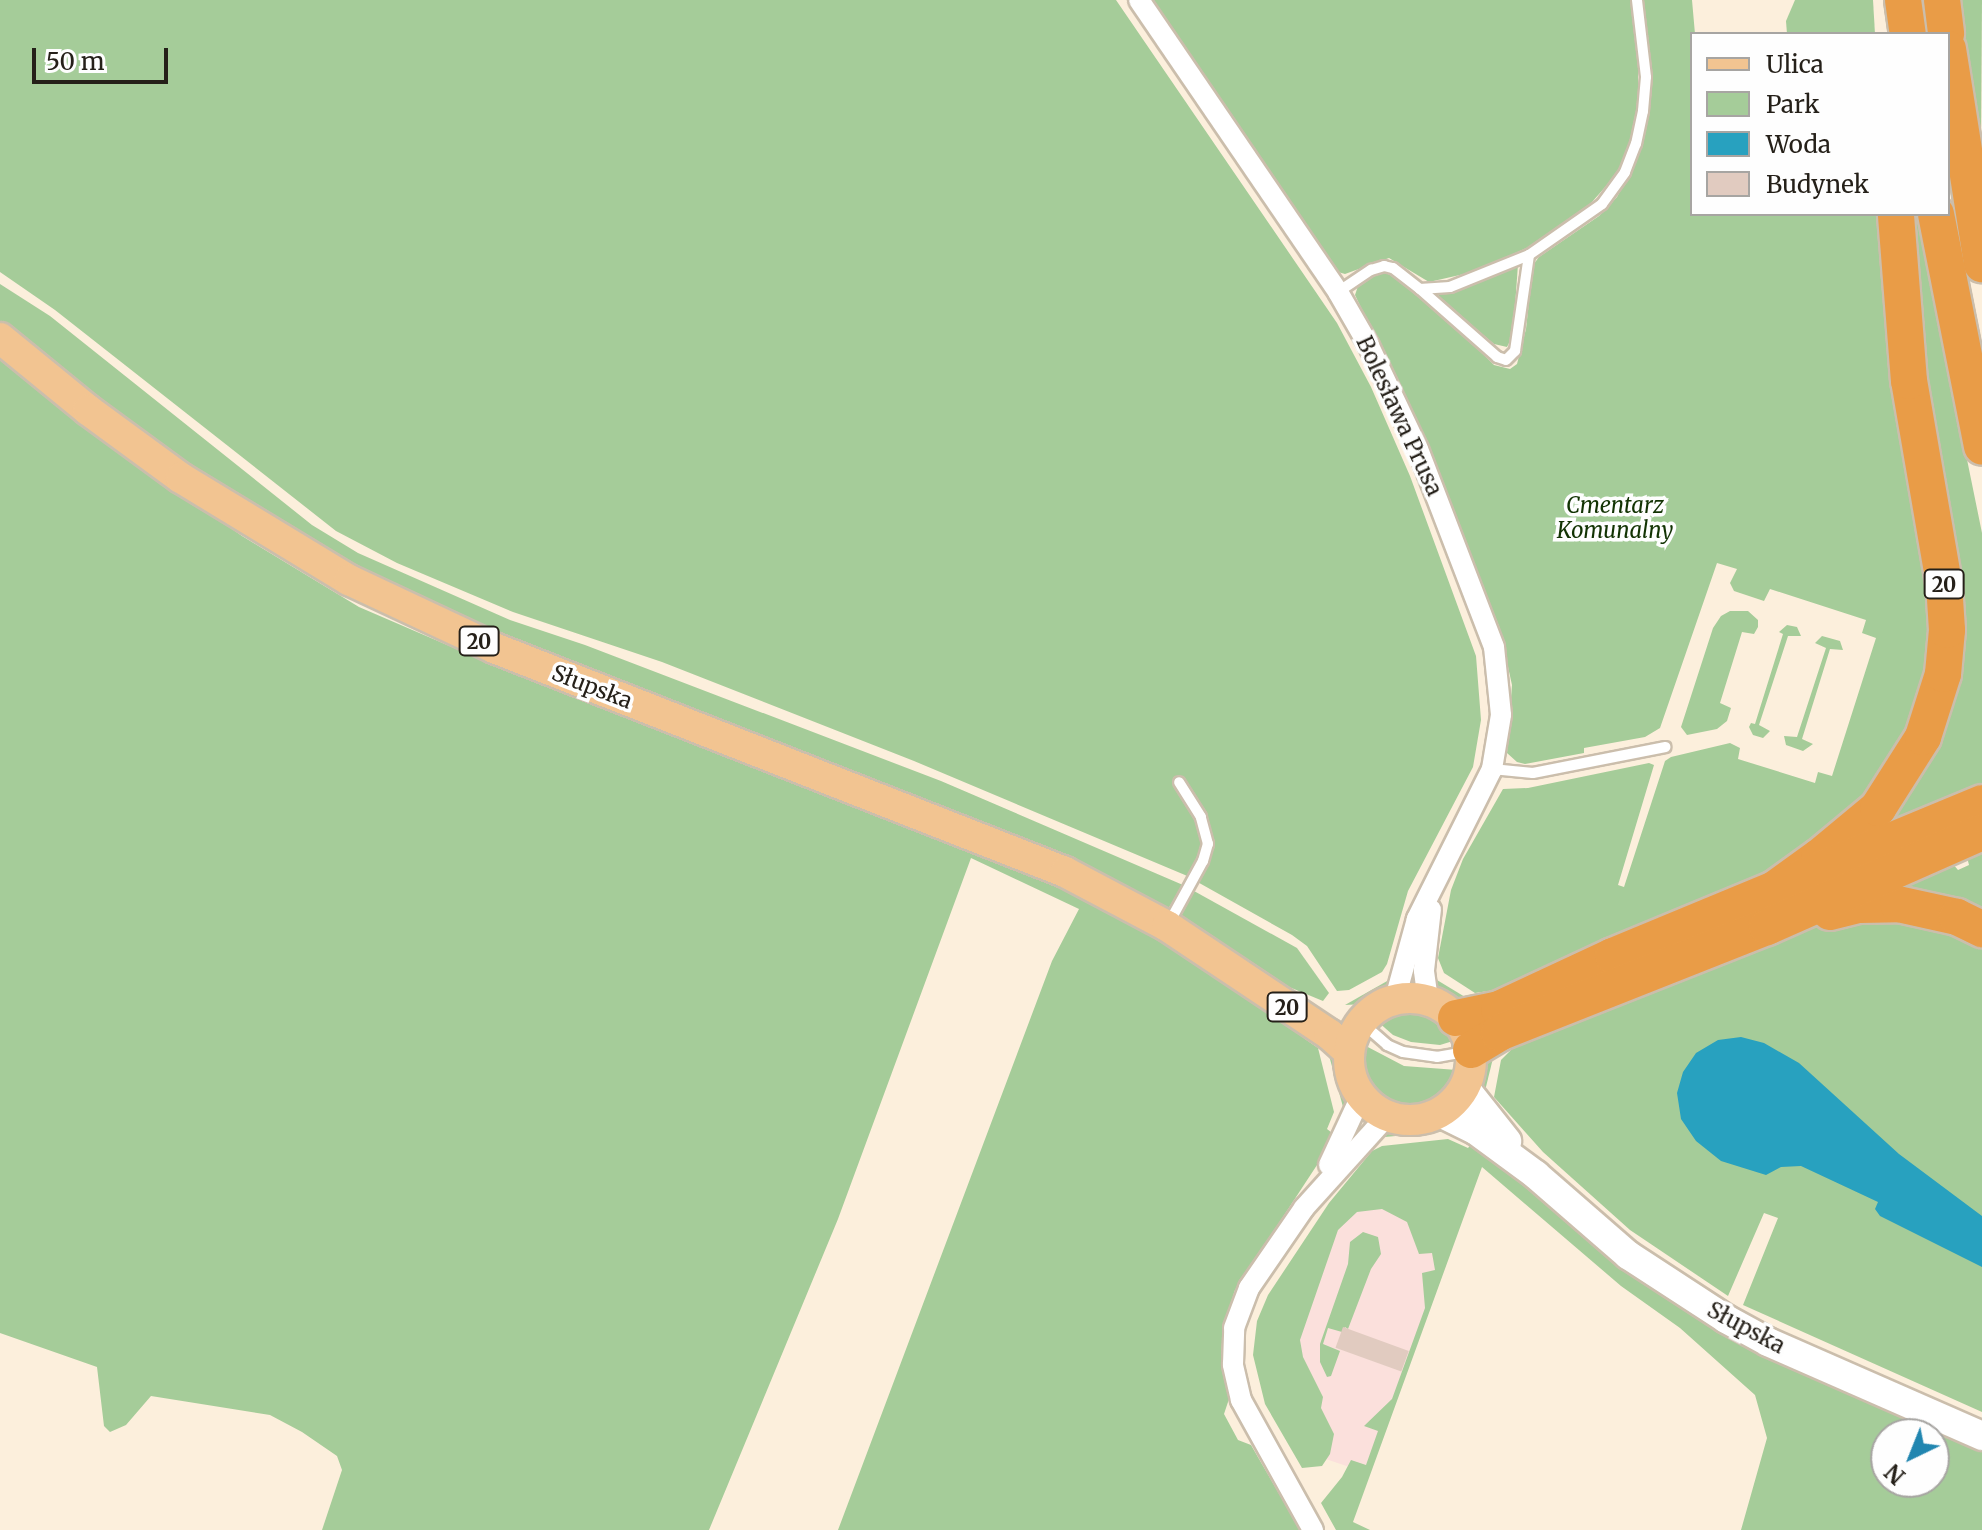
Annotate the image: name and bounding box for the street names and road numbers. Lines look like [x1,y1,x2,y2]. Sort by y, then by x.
street label: Bolesława Prusa [1350,332,1448,500]
road number: 20 [1922,568,1966,600]
road number: 20 [457,625,501,657]
street label: Słupska [548,660,636,714]
road number: 20 [1265,991,1309,1023]
street label: Słupska [1703,1297,1789,1359]

